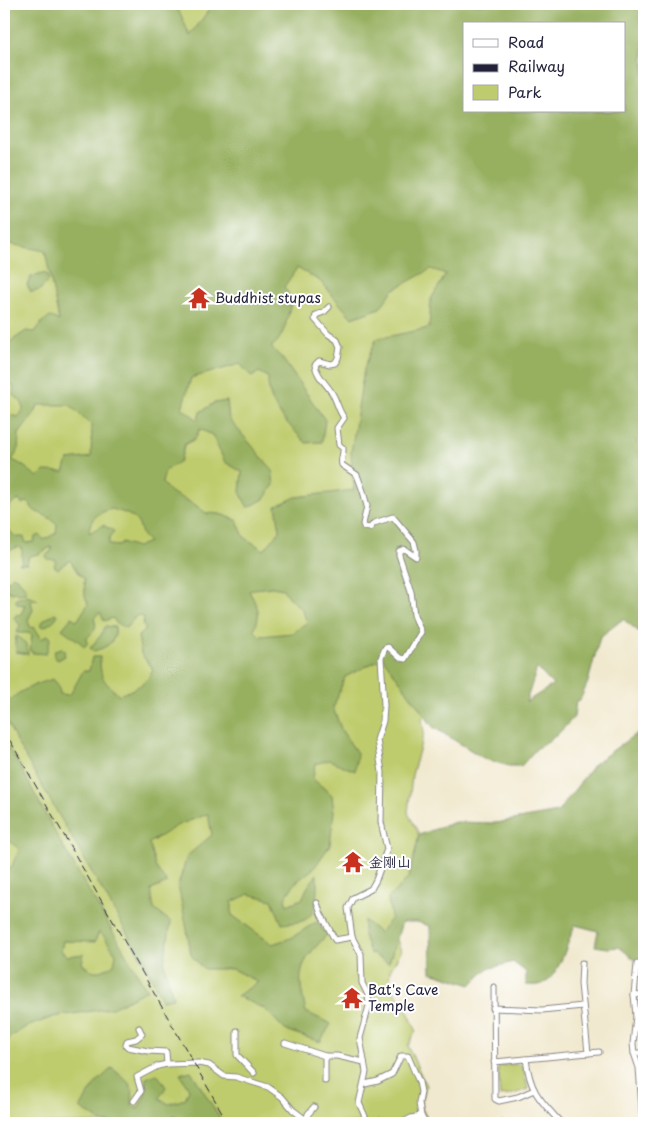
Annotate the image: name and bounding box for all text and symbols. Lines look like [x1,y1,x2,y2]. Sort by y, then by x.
legend [463,22,626,112]
text: Road [508,30,544,53]
text: Railway [508,54,565,77]
text: Park [508,80,542,103]
temple icon: Buddhist stupas [186,285,212,311]
place label: Buddhist stupas [215,287,321,308]
temple icon: 金刚山 [340,849,366,875]
place label: 金刚山 [369,851,411,872]
place label: Bat's Cave Temple [368,979,438,1016]
temple icon: Bat's Cave Temple [339,985,365,1011]

